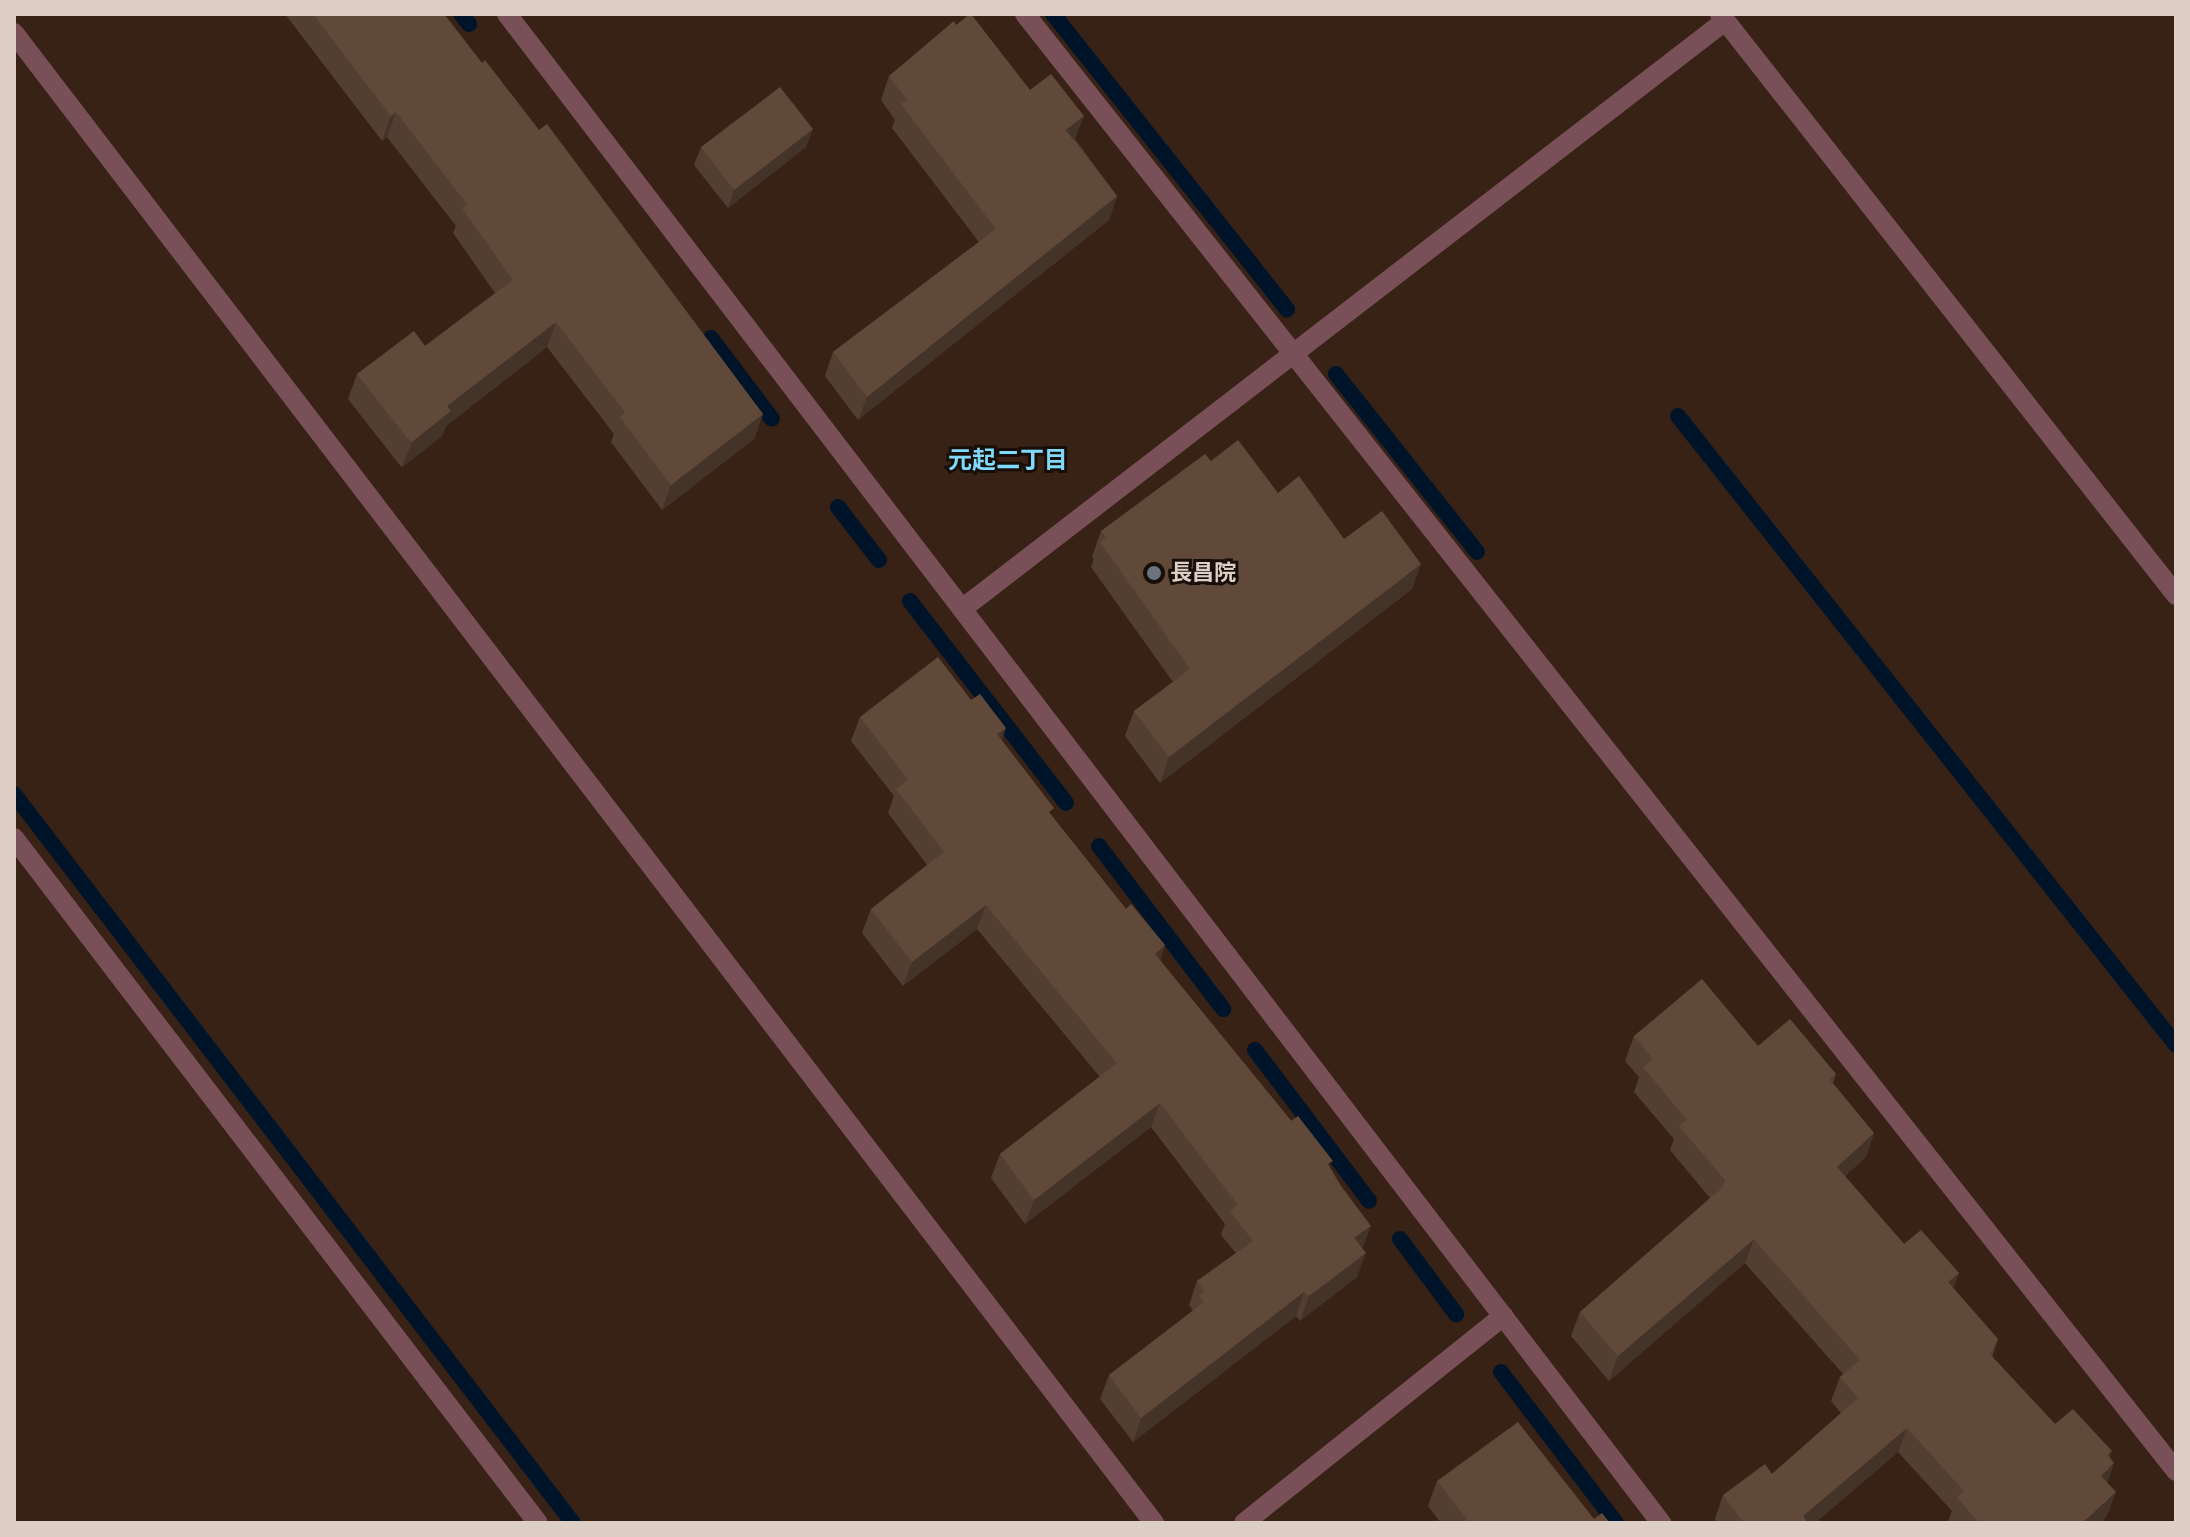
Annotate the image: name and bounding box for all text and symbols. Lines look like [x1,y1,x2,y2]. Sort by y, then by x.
district label: 元起二丁目 [948,446,1068,474]
place label: 長昌院 [1170,560,1236,586]
marker: 長昌院 [1145,564,1163,582]

